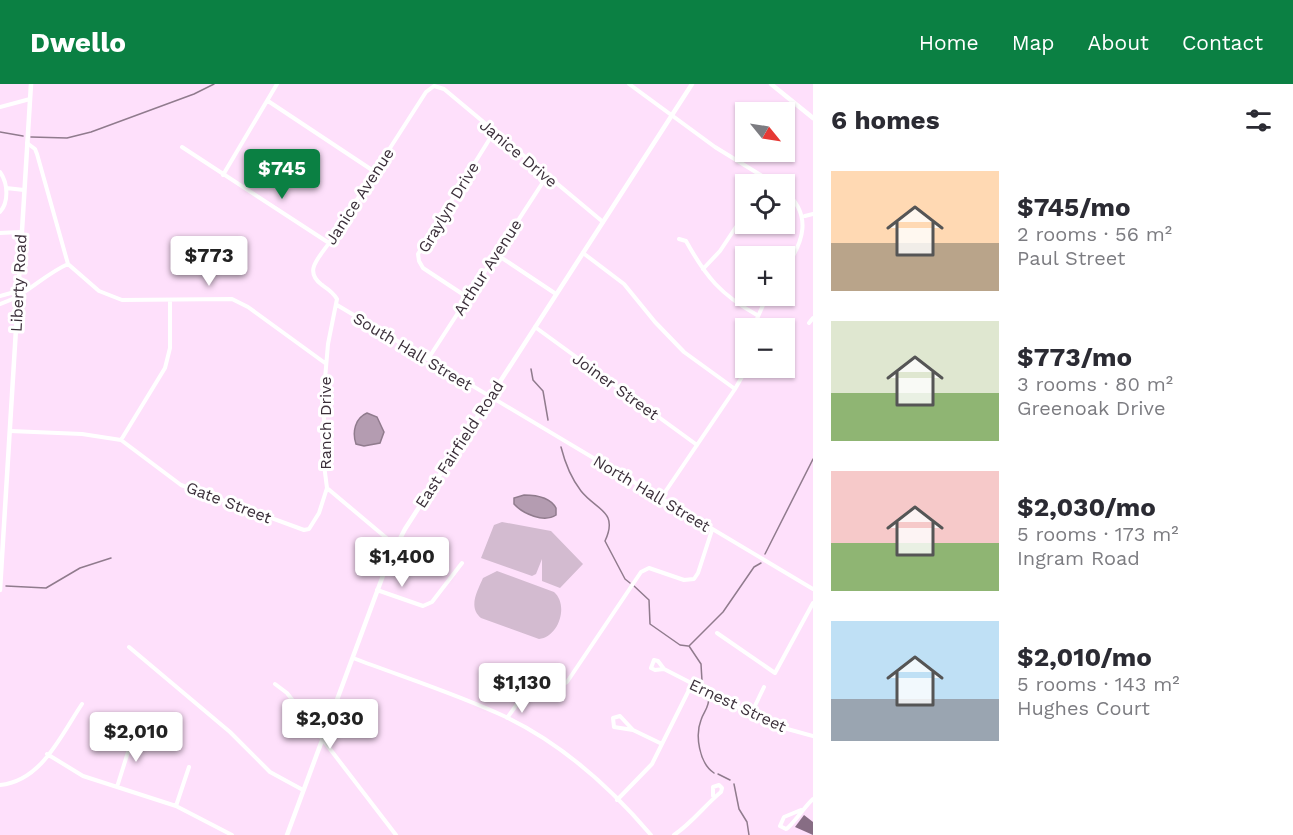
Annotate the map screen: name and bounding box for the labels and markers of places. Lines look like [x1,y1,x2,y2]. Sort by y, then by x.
pin: $745 [246,149,318,200]
pin: $773 [173,236,245,287]
pin: $1,400 [353,537,451,588]
pin: $1,130 [473,663,571,714]
pin: $2,030 [281,699,379,750]
pin: $2,010 [87,712,185,763]

